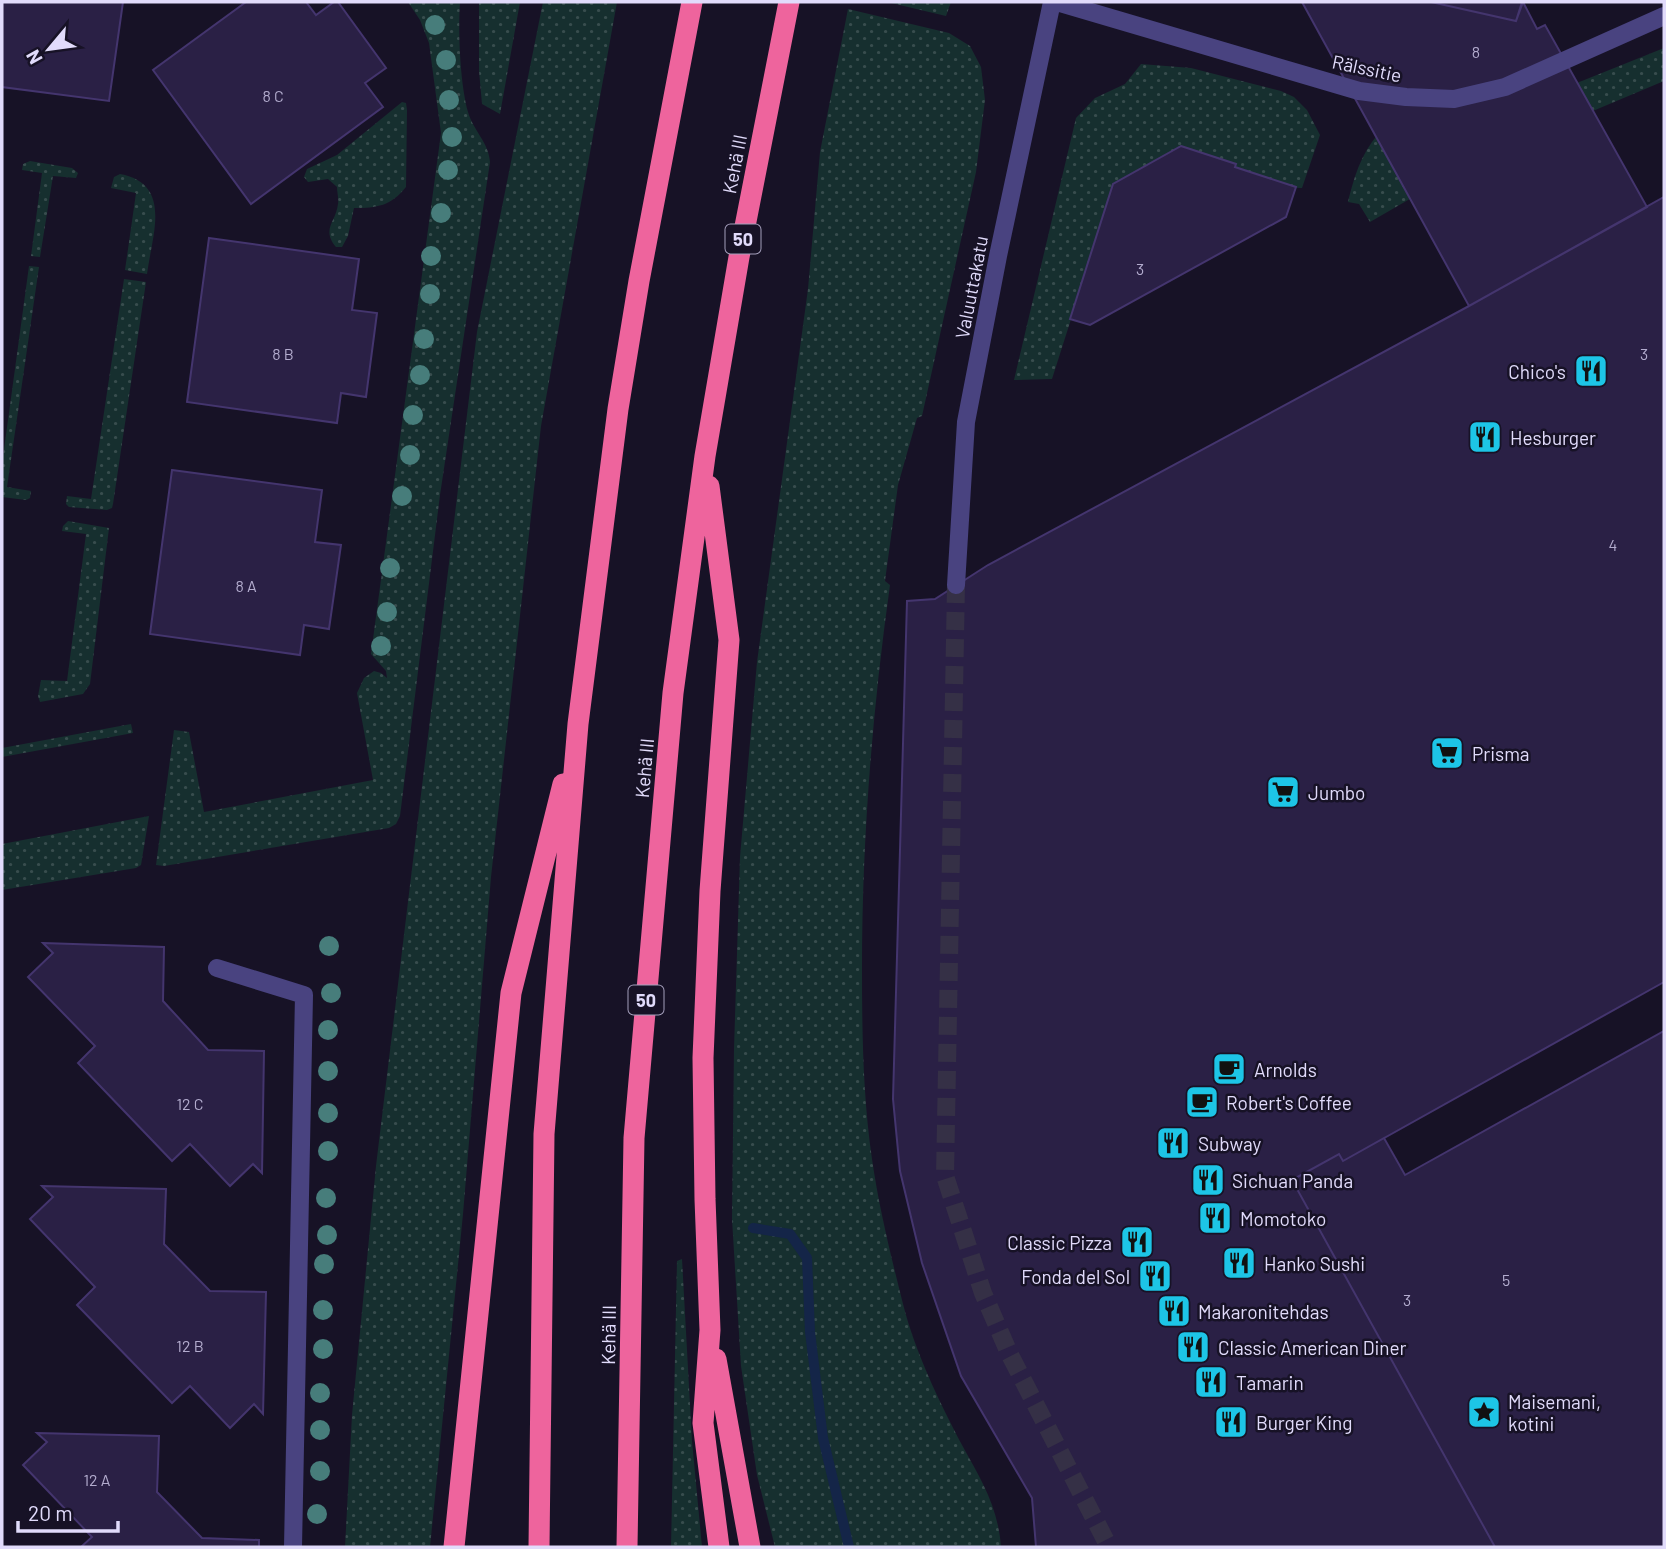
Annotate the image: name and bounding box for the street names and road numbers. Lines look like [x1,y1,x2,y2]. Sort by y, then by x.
street label: Rälssitie [1330,49,1404,87]
street label: Kehä III [717,132,751,196]
road number: 50 [726,225,760,254]
street label: Valuuttakatu [950,234,992,340]
street label: Kehä III [630,737,658,799]
road number: 50 [628,986,664,1015]
street label: Kehä III [596,1305,620,1365]

